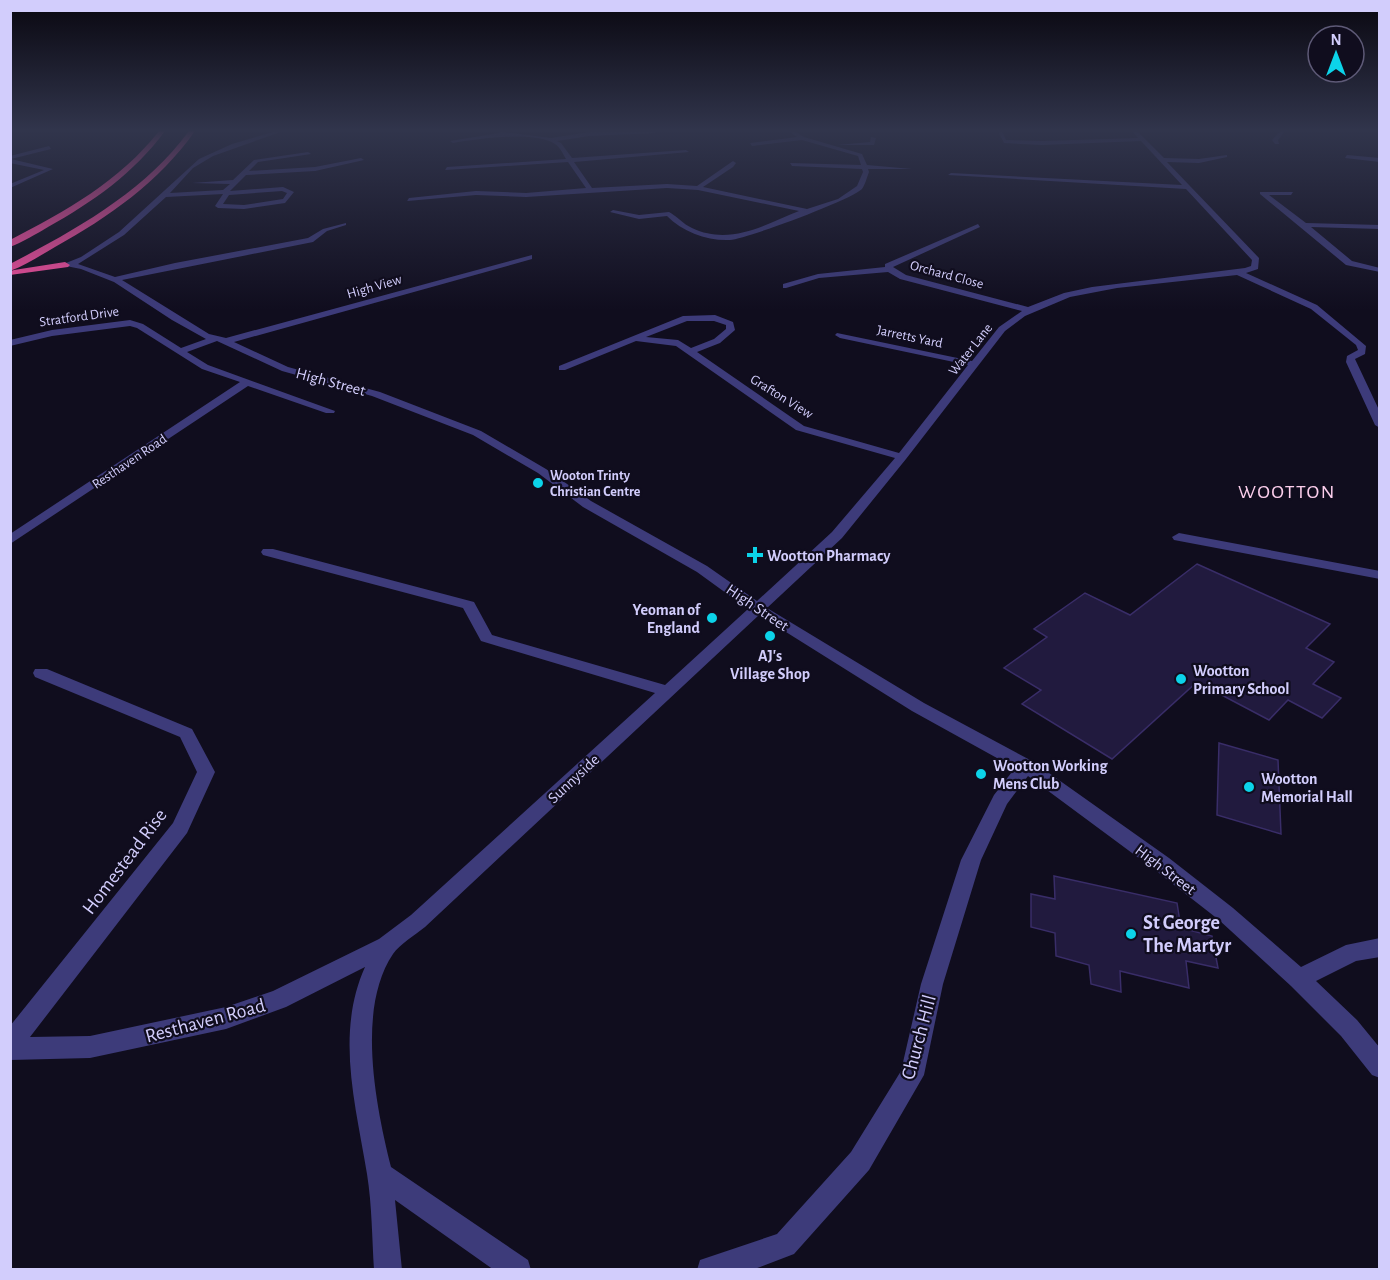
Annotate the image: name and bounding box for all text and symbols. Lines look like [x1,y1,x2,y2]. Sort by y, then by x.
north arrow [1306,24,1366,84]
text: N [1330,32,1342,48]
street label: Orchard Close [908,258,985,292]
street label: High View [345,272,404,301]
street label: Stratford Drive [38,304,120,330]
street label: Water Lane [946,321,995,378]
street label: Jarretts Yard [876,323,944,351]
street label: High Street [294,365,367,399]
street label: Grafton View [748,372,816,422]
street label: Resthaven Road [90,432,169,492]
place label: Wooton Trinty Christian Centre [550,469,641,499]
marker: Wooton Trinty Christian Centre [531,476,545,490]
district label: WOOTTON [1238,482,1336,502]
marker: Wootton Pharmacy [748,548,762,562]
place label: Wootton Pharmacy [767,548,891,565]
street label: High Street [723,581,791,634]
place label: Yeoman of England [633,602,702,636]
marker: Yeoman of England [705,611,719,625]
marker: AJ's Village Shop [763,629,777,643]
place label: AJ's Village Shop [730,648,810,682]
place label: Wootton Primary School [1193,663,1290,698]
marker: Wootton Primary School [1174,672,1188,686]
street label: Sunnyside [545,751,603,807]
place label: Wootton Working Mens Club [993,758,1108,792]
marker: Wootton Working Mens Club [974,767,988,781]
place label: Wootton Memorial Hall [1261,771,1353,805]
marker: Wootton Memorial Hall [1242,780,1256,794]
street label: Homestead Rise [79,805,171,918]
street label: High Street [1132,842,1199,898]
place label: St George The Martyr [1143,913,1231,956]
marker: St George The Martyr [1124,927,1138,941]
street label: Church Hill [898,993,940,1082]
street label: Resthaven Road [143,995,268,1047]

